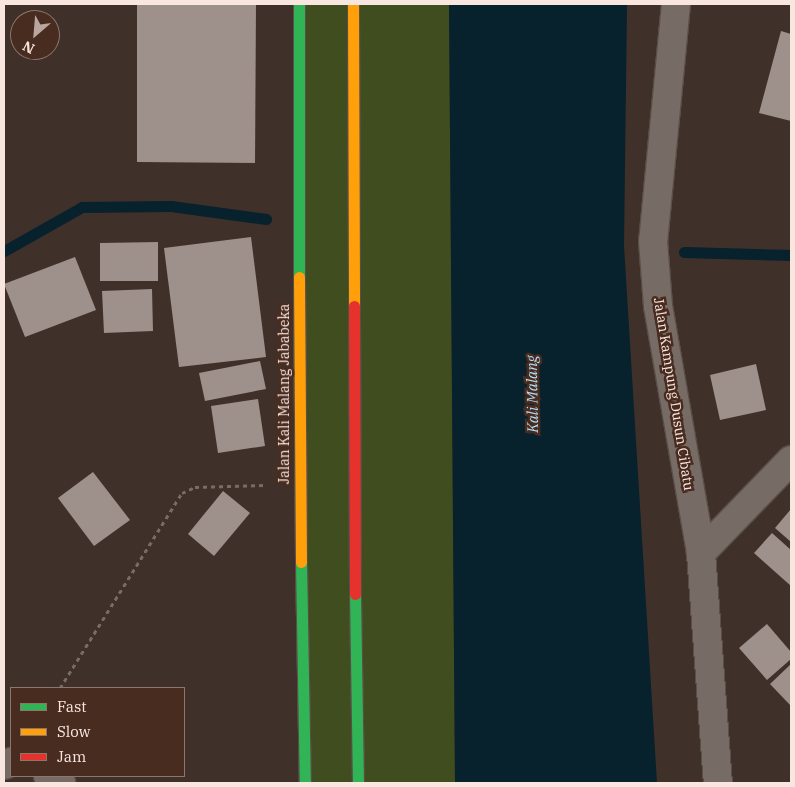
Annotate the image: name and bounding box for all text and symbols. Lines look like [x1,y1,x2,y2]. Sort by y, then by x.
north arrow [10,10,60,60]
text: N [20,37,38,58]
street label: Jalan Kampung Dusun Cibatu [650,296,698,492]
street label: Jalan Kali Malang Jababeka [276,304,292,484]
water label: Kali Malang [522,355,542,433]
legend [10,687,185,777]
text: Fast [57,697,87,716]
text: Slow [57,722,90,741]
text: Jam [57,747,86,766]

